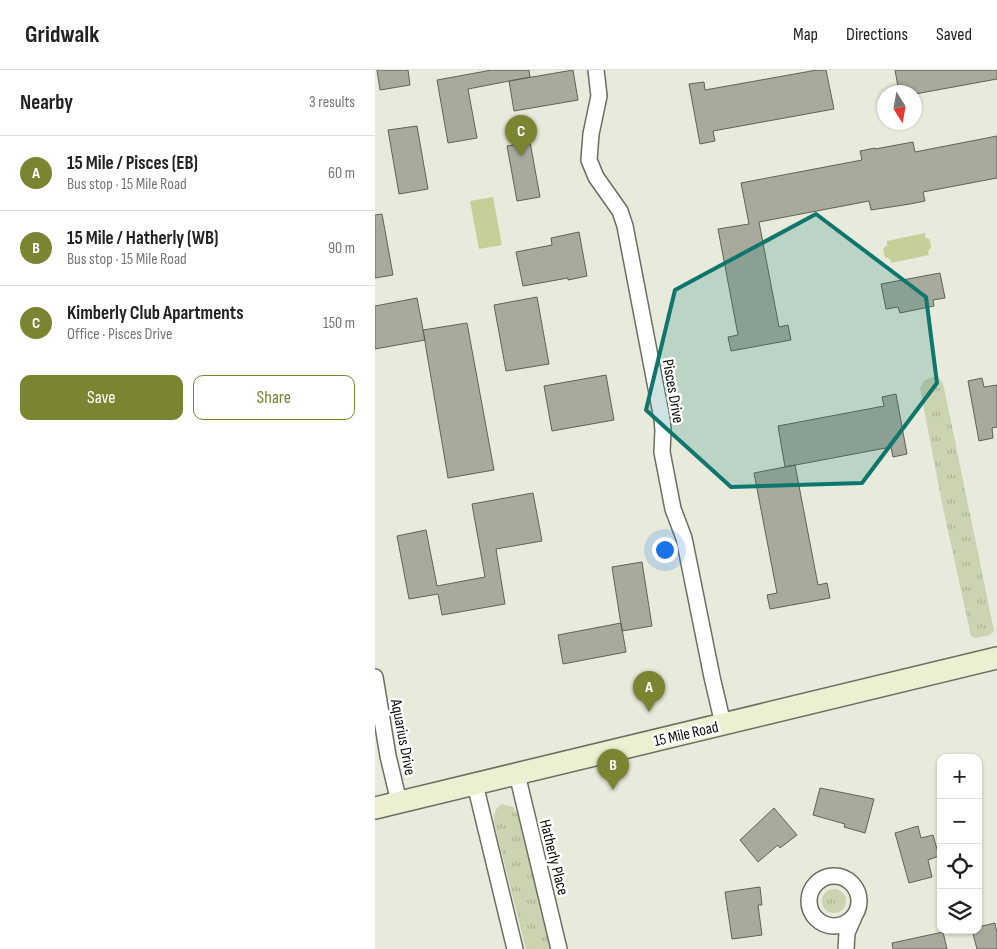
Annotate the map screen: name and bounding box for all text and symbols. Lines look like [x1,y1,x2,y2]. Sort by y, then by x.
text: Gridwalk [25,20,99,49]
text: Map [793,24,818,45]
text: Directions [846,24,908,45]
text: Saved [936,24,972,45]
north arrow [877,85,922,130]
text: Nearby [20,90,73,115]
text: 3 results [309,93,355,112]
pin: C [505,115,537,156]
text: 15 Mile / Pisces (EB) [67,152,198,175]
text: A [32,164,40,183]
text: 60 m [328,164,355,183]
text: Bus stop · 15 Mile Road [67,175,187,194]
text: 15 Mile / Hatherly (WB) [67,227,218,250]
text: B [32,239,40,258]
text: 90 m [328,239,355,258]
text: Bus stop · 15 Mile Road [67,250,187,269]
text: Kimberly Club Apartments [67,302,243,325]
text: C [32,314,40,333]
text: 150 m [323,314,355,333]
text: Office · Pisces Drive [67,325,173,344]
street label: Pisces Drive [658,358,687,425]
button: Save [20,375,183,420]
button: Share [193,375,355,420]
your location [652,537,678,563]
pin: A [633,671,665,712]
street label: Aquarius Drive [386,697,419,777]
street label: 15 Mile Road [652,718,720,751]
pin: B [597,749,629,790]
map controls [937,754,982,934]
button: + [937,754,982,799]
button: − [937,799,982,844]
street label: Hatherly Place [535,818,572,897]
button: locate [937,844,982,889]
button: layers [937,889,982,934]

